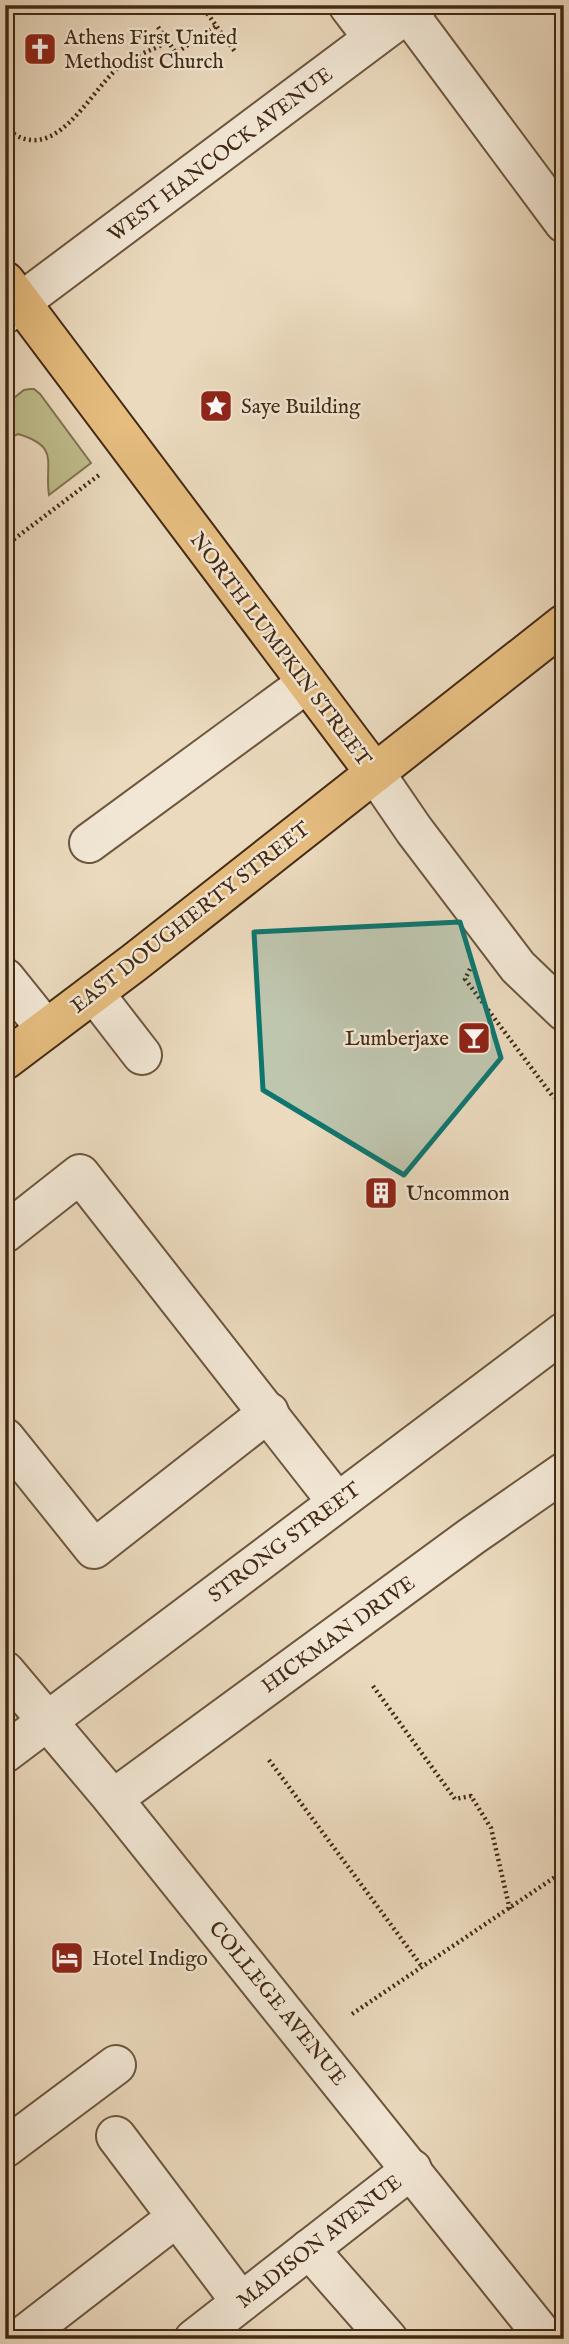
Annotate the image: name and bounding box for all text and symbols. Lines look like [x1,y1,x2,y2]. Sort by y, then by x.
place label: Athens First United Methodist Church [63,25,238,76]
church icon: Athens First United Methodist Church [21,30,59,68]
street label: WEST HANCOCK AVENUE [103,62,339,249]
place icon: Saye Building [197,387,235,425]
place label: Saye Building [241,394,361,421]
street label: NORTH LUMPKIN STREET [183,528,377,773]
street label: EAST DOUGHERTY STREET [66,816,316,1020]
bar icon: Lumberjaxe [455,1019,493,1057]
place label: Lumberjaxe [345,1026,449,1053]
building icon: Uncommon [362,1174,400,1212]
place label: Uncommon [406,1181,510,1208]
street label: STRONG STREET [203,1477,367,1609]
street label: HICKMAN DRIVE [257,1570,421,1700]
street label: COLLEGE AVENUE [202,1916,352,2092]
hotel icon: Hotel Indigo [48,1939,86,1977]
place label: Hotel Indigo [92,1946,208,1973]
street label: MADISON AVENUE [232,2169,408,2315]

